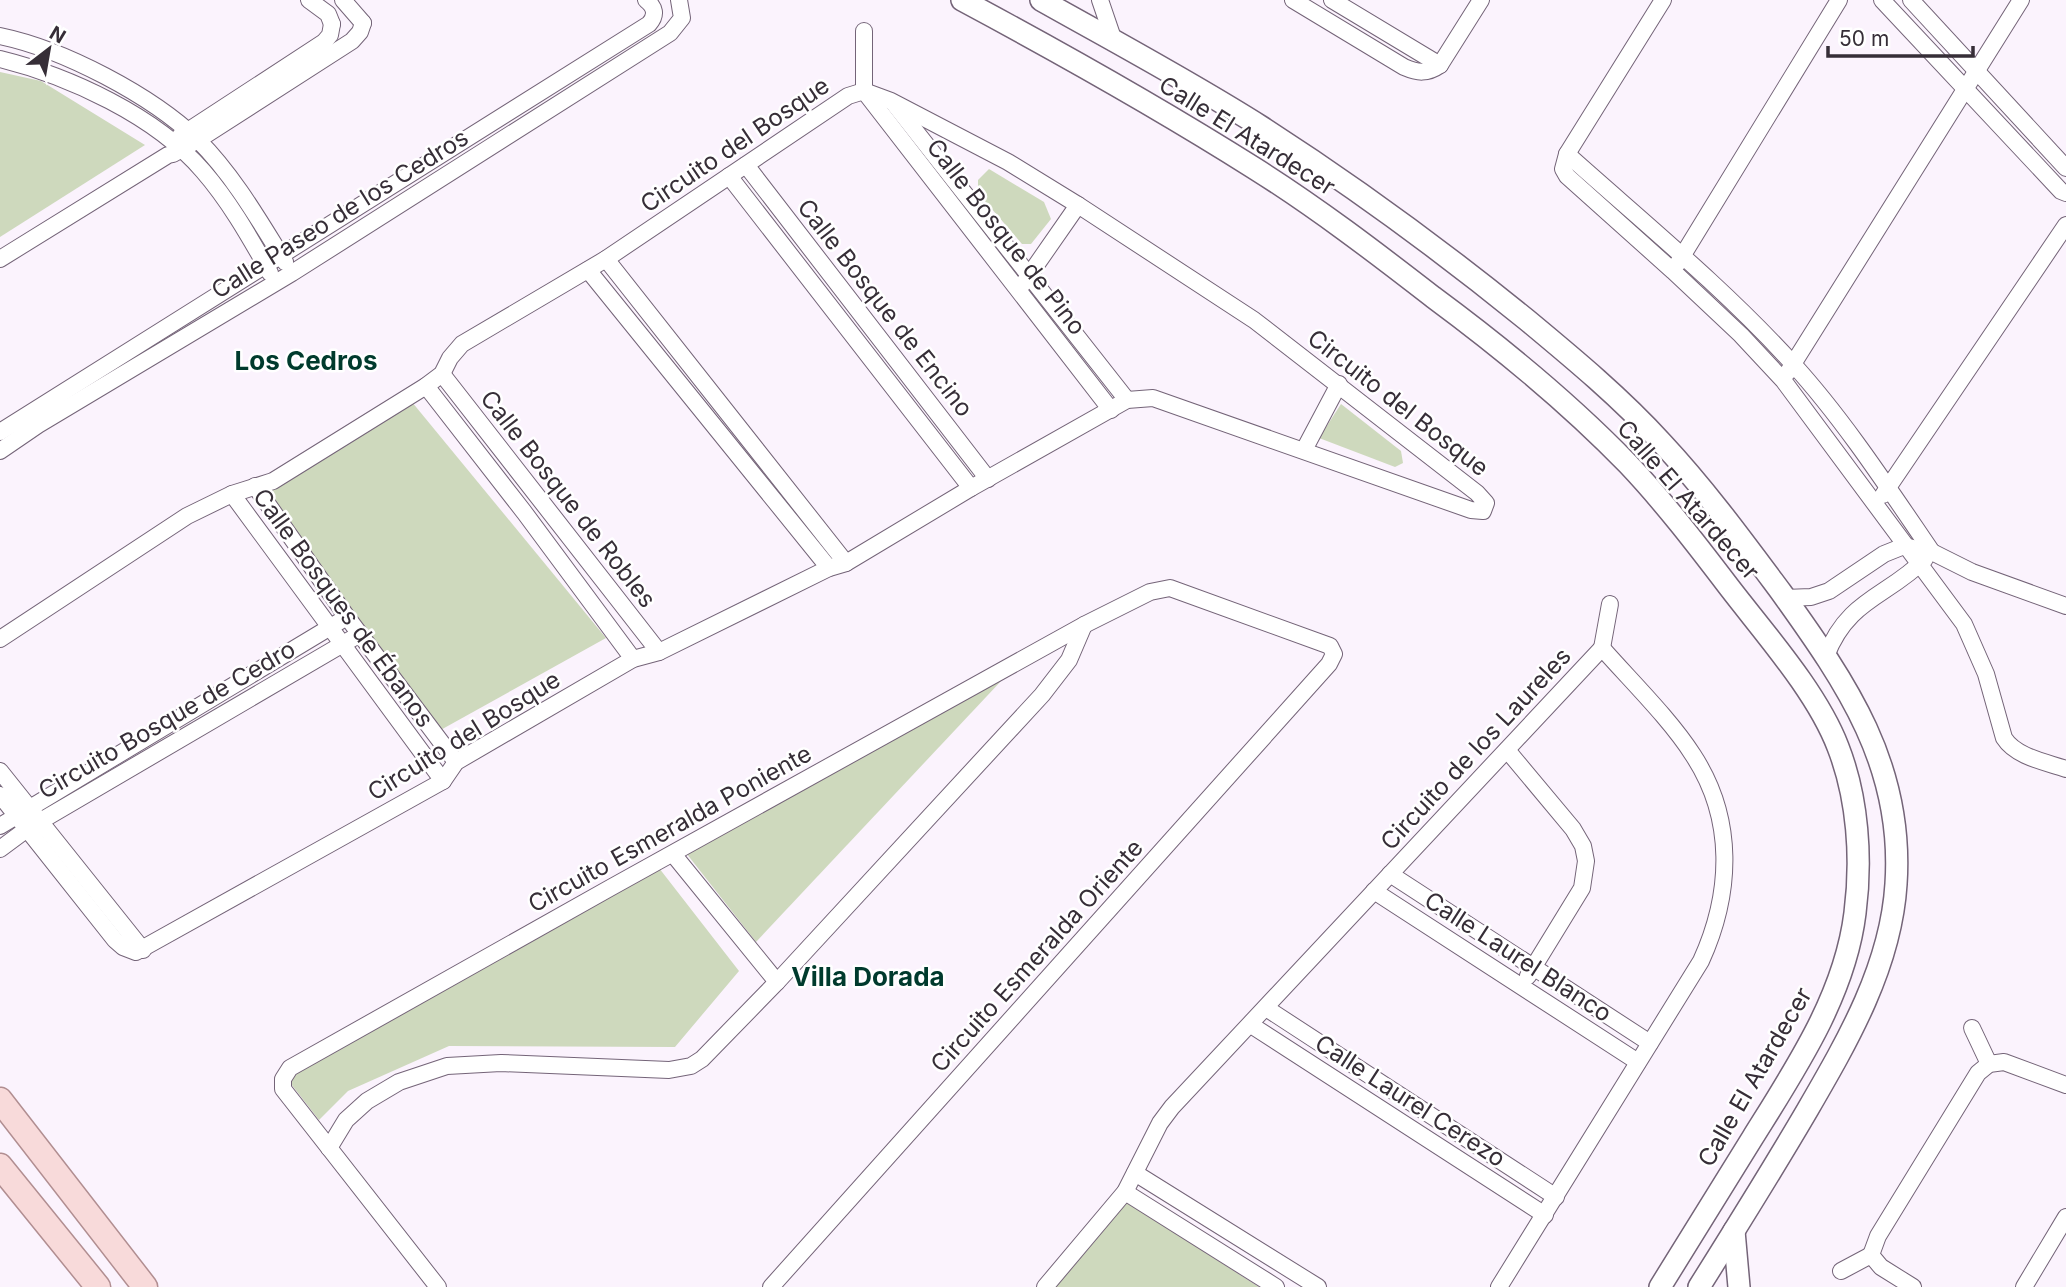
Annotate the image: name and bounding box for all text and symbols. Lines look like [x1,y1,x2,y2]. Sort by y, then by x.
north arrow [14,14,84,84]
scale bar [1828,14,1973,58]
text: N [45,21,70,48]
text: 50 m [1839,26,1889,51]
street label: Calle El Atardecer [1154,70,1341,201]
street label: Circuito del Bosque [635,71,835,218]
street label: Calle Paseo de los Cedros [206,123,473,305]
street label: Calle Bosque de Pino [921,133,1092,341]
street label: Calle Bosque de Encino [791,193,979,422]
street label: Circuito del Bosque [1302,323,1494,482]
district label: Los Cedros [235,345,377,376]
street label: Calle Bosque de Robles [475,384,662,613]
street label: Calle El Atardecer [1611,414,1766,585]
street label: Calle Bosques de Ébanos [247,482,441,733]
street label: Circuito Bosque de Cedro [33,634,300,805]
street label: Circuito de los Laureles [1374,642,1577,856]
street label: Circuito del Bosque [362,665,565,807]
street label: Circuito Esmeralda Poniente [523,739,816,919]
street label: Circuito Esmeralda Oriente [924,833,1149,1078]
street label: Calle Laurel Blanco [1419,885,1617,1028]
district label: Villa Dorada [791,961,945,992]
street label: Calle El Atardecer [1692,982,1818,1171]
street label: Calle Laurel Cerezo [1310,1028,1511,1173]

